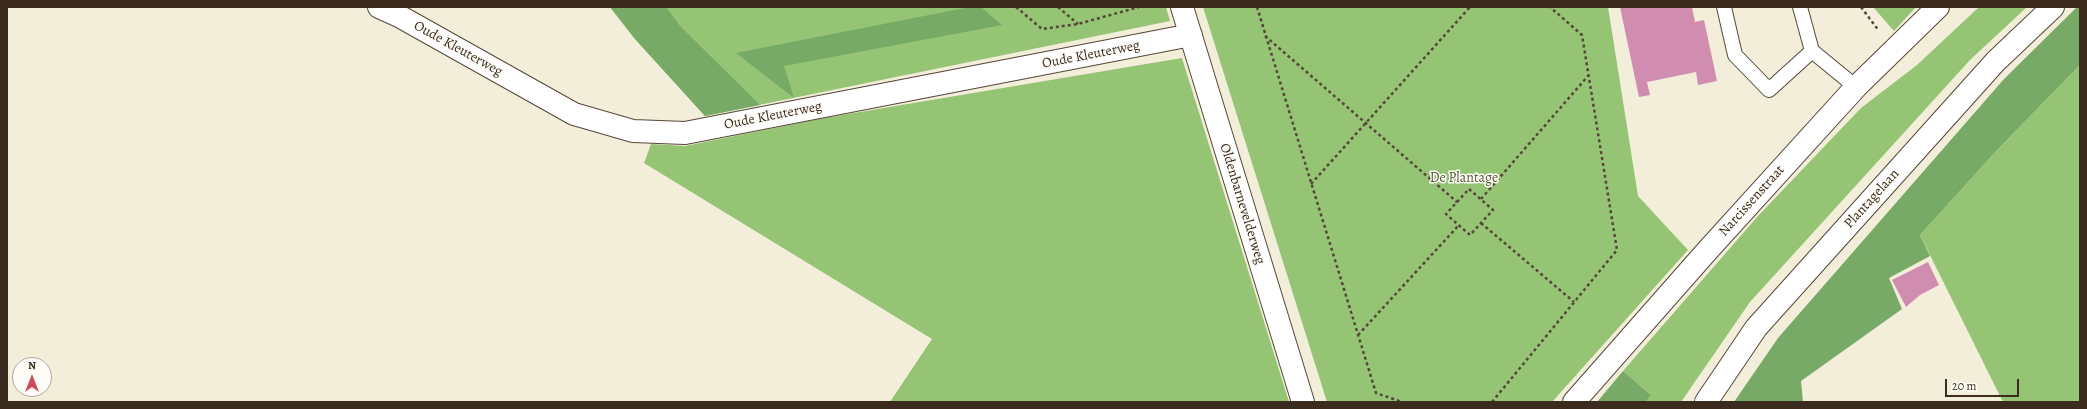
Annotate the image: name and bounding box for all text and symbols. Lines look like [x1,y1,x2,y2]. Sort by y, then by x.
street label: Oude Kleuterweg [411,18,505,80]
street label: Oude Kleuterweg [1041,37,1141,73]
street label: Oude Kleuterweg [723,98,823,134]
street label: Oldenbarnevelderweg [1216,142,1268,266]
street label: Narcissenstraat [1716,162,1788,240]
street label: Plantagelaan [1841,166,1903,232]
park label: De Plantage [1430,171,1498,187]
north arrow [12,357,52,397]
text: N [28,358,36,373]
scale bar [1947,371,2021,397]
text: 20 m [1952,378,1976,394]

